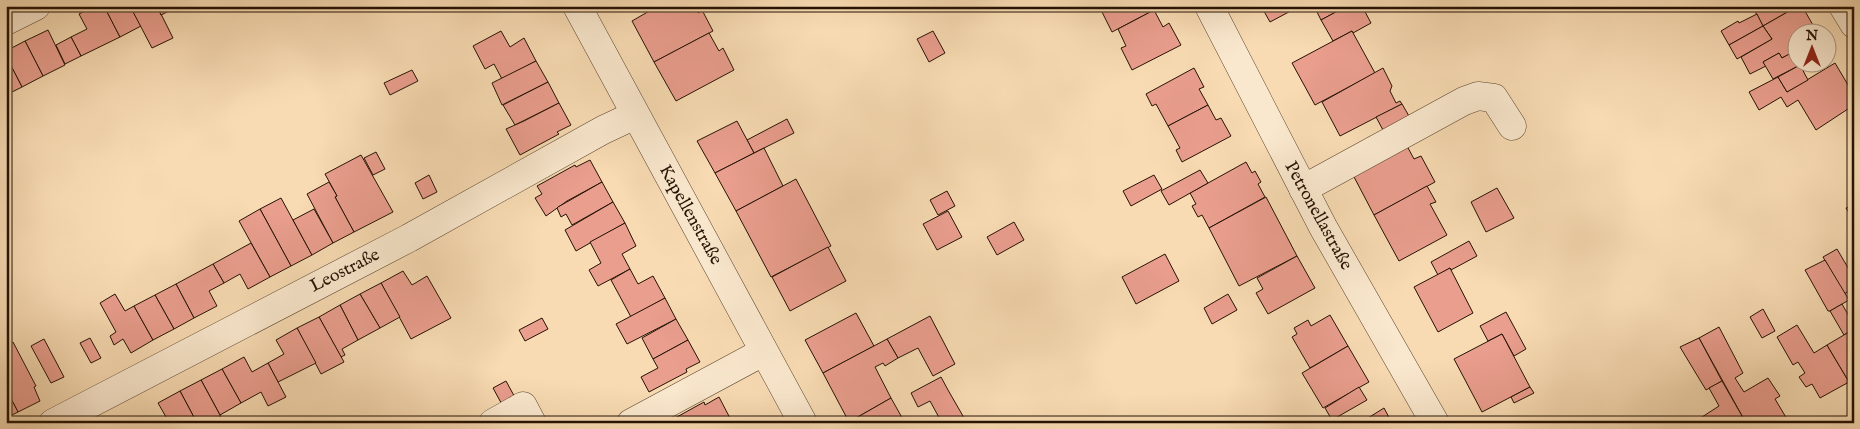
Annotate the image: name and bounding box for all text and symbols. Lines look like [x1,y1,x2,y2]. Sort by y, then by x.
north arrow [1788,22,1838,72]
text: N [1805,27,1818,45]
street label: Petronellastraße [1279,158,1357,274]
street label: Kapellenstraße [653,161,727,269]
street label: Leostraße [306,244,384,298]

